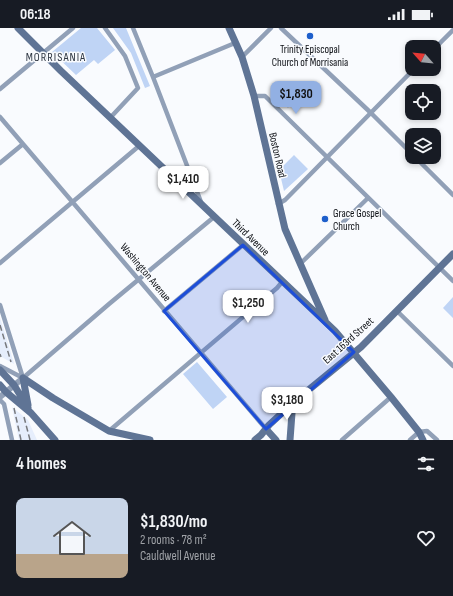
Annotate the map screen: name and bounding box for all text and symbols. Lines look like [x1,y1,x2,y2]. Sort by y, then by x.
text: 06:18 [20,5,51,24]
marker: Trinity Episcopal Church of Morrisania [305,31,315,41]
north arrow [405,40,441,76]
map controls [405,40,441,164]
place label: Trinity Episcopal Church of Morrisania [272,43,348,69]
district label: MORRISANIA [26,50,86,65]
pin: $1,830 [263,81,329,115]
button: locate [405,84,441,120]
text: $1,830 [279,86,313,102]
button: layers [405,128,441,164]
street label: Boston Road [266,131,289,179]
pin: $1,410 [150,166,216,200]
text: $1,410 [167,171,199,187]
place label: Grace Gospel Church [333,207,381,233]
marker: Grace Gospel Church [320,214,330,224]
street label: Third Avenue [229,216,272,258]
street label: Washington Avenue [117,241,174,304]
pin: $1,250 [215,290,281,324]
text: $1,250 [232,295,264,311]
street label: East 163rd Street [320,314,377,366]
pin: $3,180 [254,387,320,421]
text: $3,180 [271,392,303,408]
icon: filters [415,453,437,475]
text: 4 homes [16,454,67,474]
text: $1,830/mo [140,512,207,532]
icon: home [48,514,96,562]
icon: heart [415,527,437,549]
text: 2 rooms · 78 m² [140,532,207,548]
text: Cauldwell Avenue [140,548,216,564]

